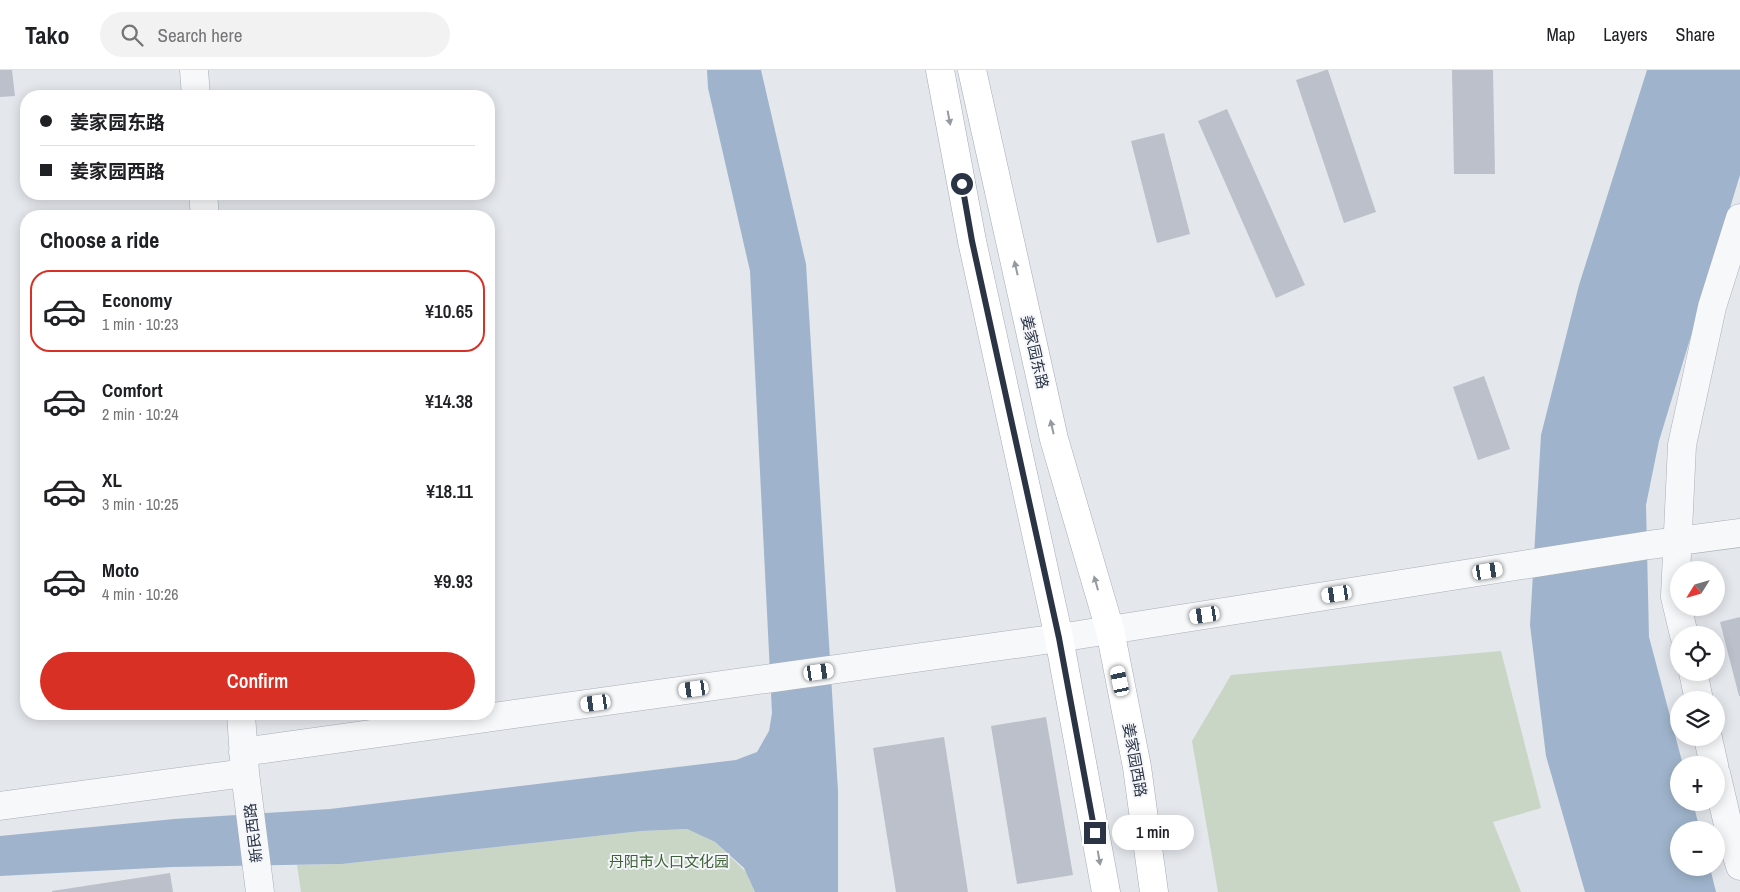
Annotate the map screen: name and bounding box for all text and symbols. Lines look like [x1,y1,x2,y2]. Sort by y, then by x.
search box [100,12,450,57]
text: Tako [25,19,70,51]
icon: search [118,21,146,49]
text: Search here [158,22,242,48]
text: Map [1547,22,1575,47]
text: Layers [1603,22,1648,47]
text: Share [1676,22,1715,47]
text: 姜家园东路 [70,109,165,135]
one-way arrow [945,110,953,125]
text: 姜家园西路 [70,158,165,184]
route start [951,173,973,195]
text: Choose a ride [40,225,159,255]
one-way arrow [1012,261,1020,276]
text: Economy [102,287,172,313]
icon: car [42,289,87,334]
text: ¥10.65 [425,298,473,324]
text: 1 min · 10:23 [102,313,179,335]
street label: 姜家园东路 [1016,313,1054,391]
text: Comfort [102,377,163,403]
icon: car [42,379,87,424]
text: ¥14.38 [425,388,473,414]
text: 2 min · 10:24 [102,403,179,425]
one-way arrow [1048,419,1056,434]
text: XL [102,467,122,493]
icon: car [42,469,87,514]
text: ¥18.11 [426,478,473,504]
text: 3 min · 10:25 [102,493,179,515]
text: Moto [102,557,139,583]
icon: car [42,559,87,604]
car [1472,561,1503,581]
north arrow [1670,561,1725,616]
map controls [1670,561,1725,876]
text: ¥9.93 [434,568,473,594]
one-way arrow [1092,575,1100,590]
text: 4 min · 10:26 [102,583,179,605]
car [1321,584,1352,604]
car [1189,605,1220,625]
button: locate [1670,626,1725,681]
button: Confirm [40,652,475,710]
car [803,662,834,682]
car [1109,665,1130,697]
car [678,679,709,699]
button: layers [1670,691,1725,746]
car [580,693,611,713]
street label: 姜家园西路 [1118,721,1152,799]
button: + [1670,756,1725,811]
street label: 新民西路 [239,802,267,864]
callout: 1 min [1112,816,1195,850]
text: 1 min [1136,821,1170,843]
button: − [1670,821,1725,876]
route end [1084,822,1106,844]
one-way arrow [1096,850,1104,866]
park label: 丹阳市人口文化园 [609,851,729,872]

